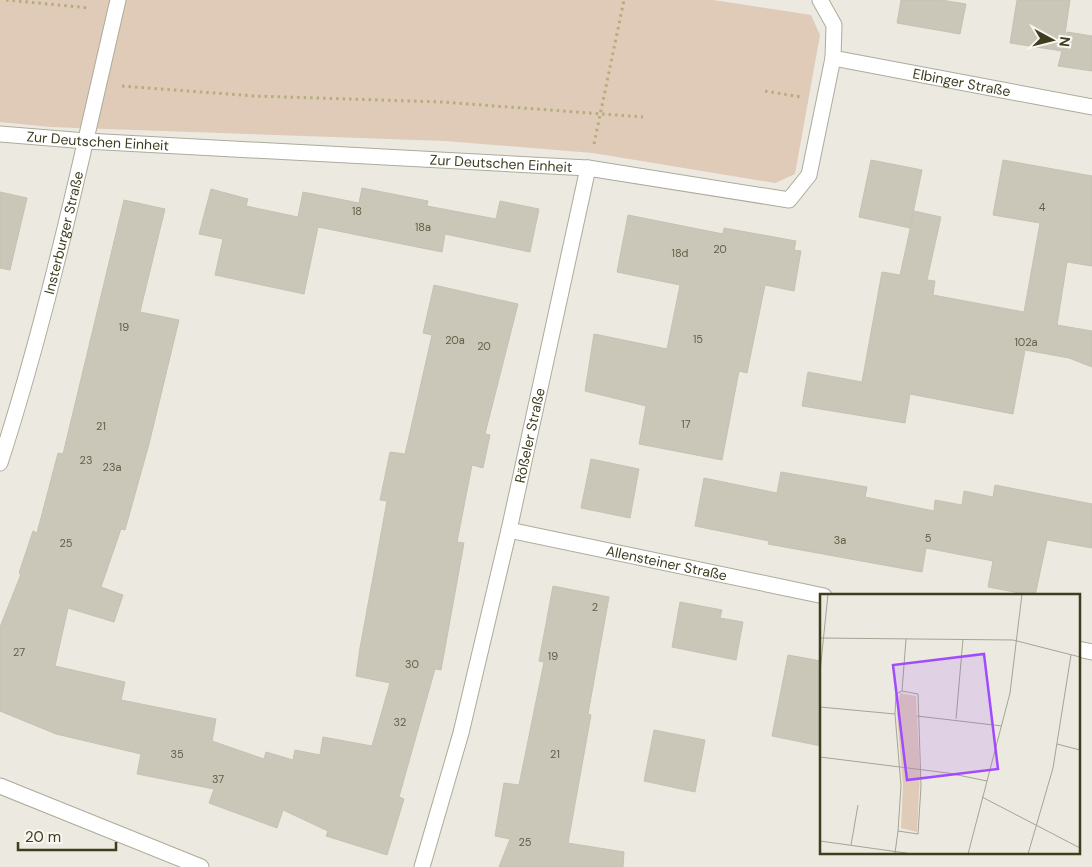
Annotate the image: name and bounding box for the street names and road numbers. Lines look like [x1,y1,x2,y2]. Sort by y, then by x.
street label: Elbinger Straße [911,64,1012,100]
street label: Zur Deutschen Einheit [26,127,169,154]
street label: Zur Deutschen Einheit [429,151,573,176]
street label: Insterburger Straße [40,169,87,296]
street label: Rößeler Straße [511,386,549,485]
street label: Allensteiner Straße [604,542,729,584]

